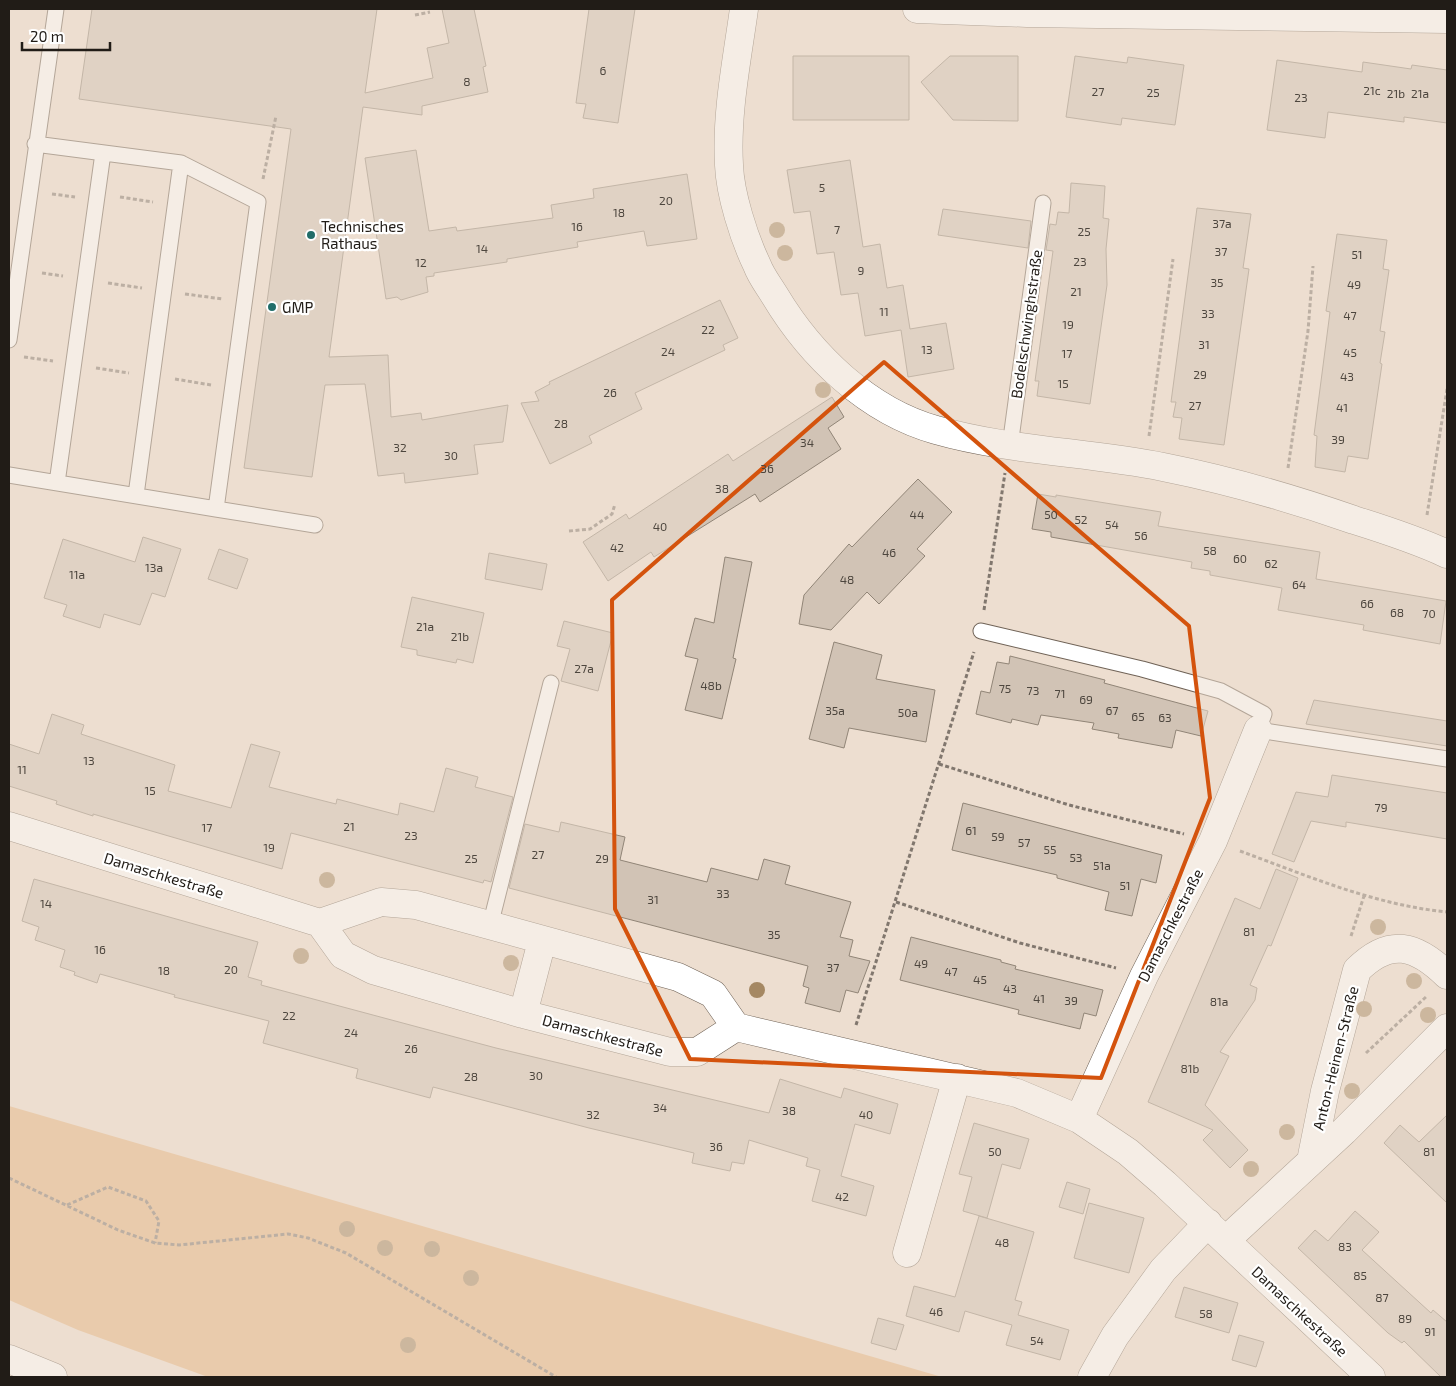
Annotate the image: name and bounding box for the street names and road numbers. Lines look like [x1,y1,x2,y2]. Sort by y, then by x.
street label: Bodelschwinghstraße [1007,248,1045,400]
street label: Damaschkestraße [102,848,226,902]
street label: Damaschkestraße [1134,865,1206,985]
street label: Anton-Heinen-Straße [1308,984,1362,1132]
street label: Damaschkestraße [541,1010,665,1060]
street label: Damaschkestraße [1248,1262,1352,1360]

